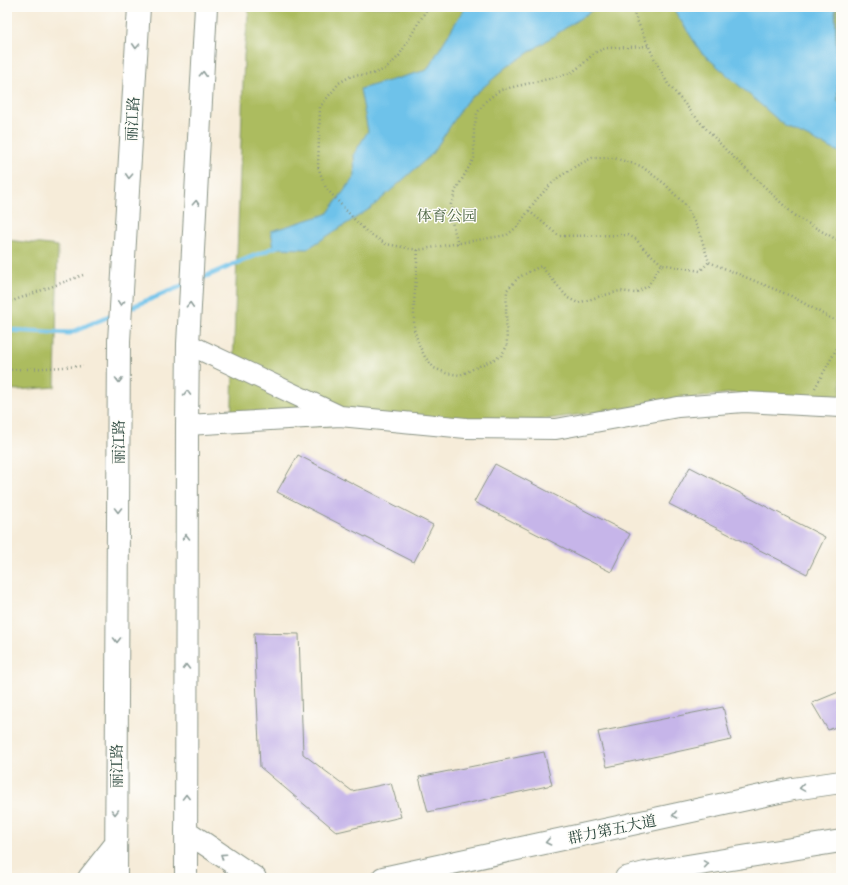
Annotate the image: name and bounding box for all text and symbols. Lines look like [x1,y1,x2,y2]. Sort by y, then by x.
one-way arrow [132,43,141,49]
one-way arrow [198,71,207,77]
street label: 丽江路 [121,96,143,142]
one-way arrow [124,173,133,179]
one-way arrow [192,200,200,206]
park label: 体育公园 [417,206,477,225]
one-way arrow [117,300,126,306]
one-way arrow [186,302,195,308]
one-way arrow [115,377,123,383]
one-way arrow [183,390,191,396]
street label: 丽江路 [109,419,128,465]
one-way arrow [114,507,122,513]
one-way arrow [182,534,190,540]
one-way arrow [113,637,121,643]
one-way arrow [182,664,190,670]
street label: 丽江路 [107,743,126,789]
one-way arrow [799,783,806,792]
one-way arrow [182,794,190,800]
one-way arrow [111,809,120,815]
street label: 群力第五大道 [566,810,658,848]
one-way arrow [672,810,678,818]
one-way arrow [545,838,551,846]
one-way arrow [220,853,227,861]
one-way arrow [703,860,709,868]

